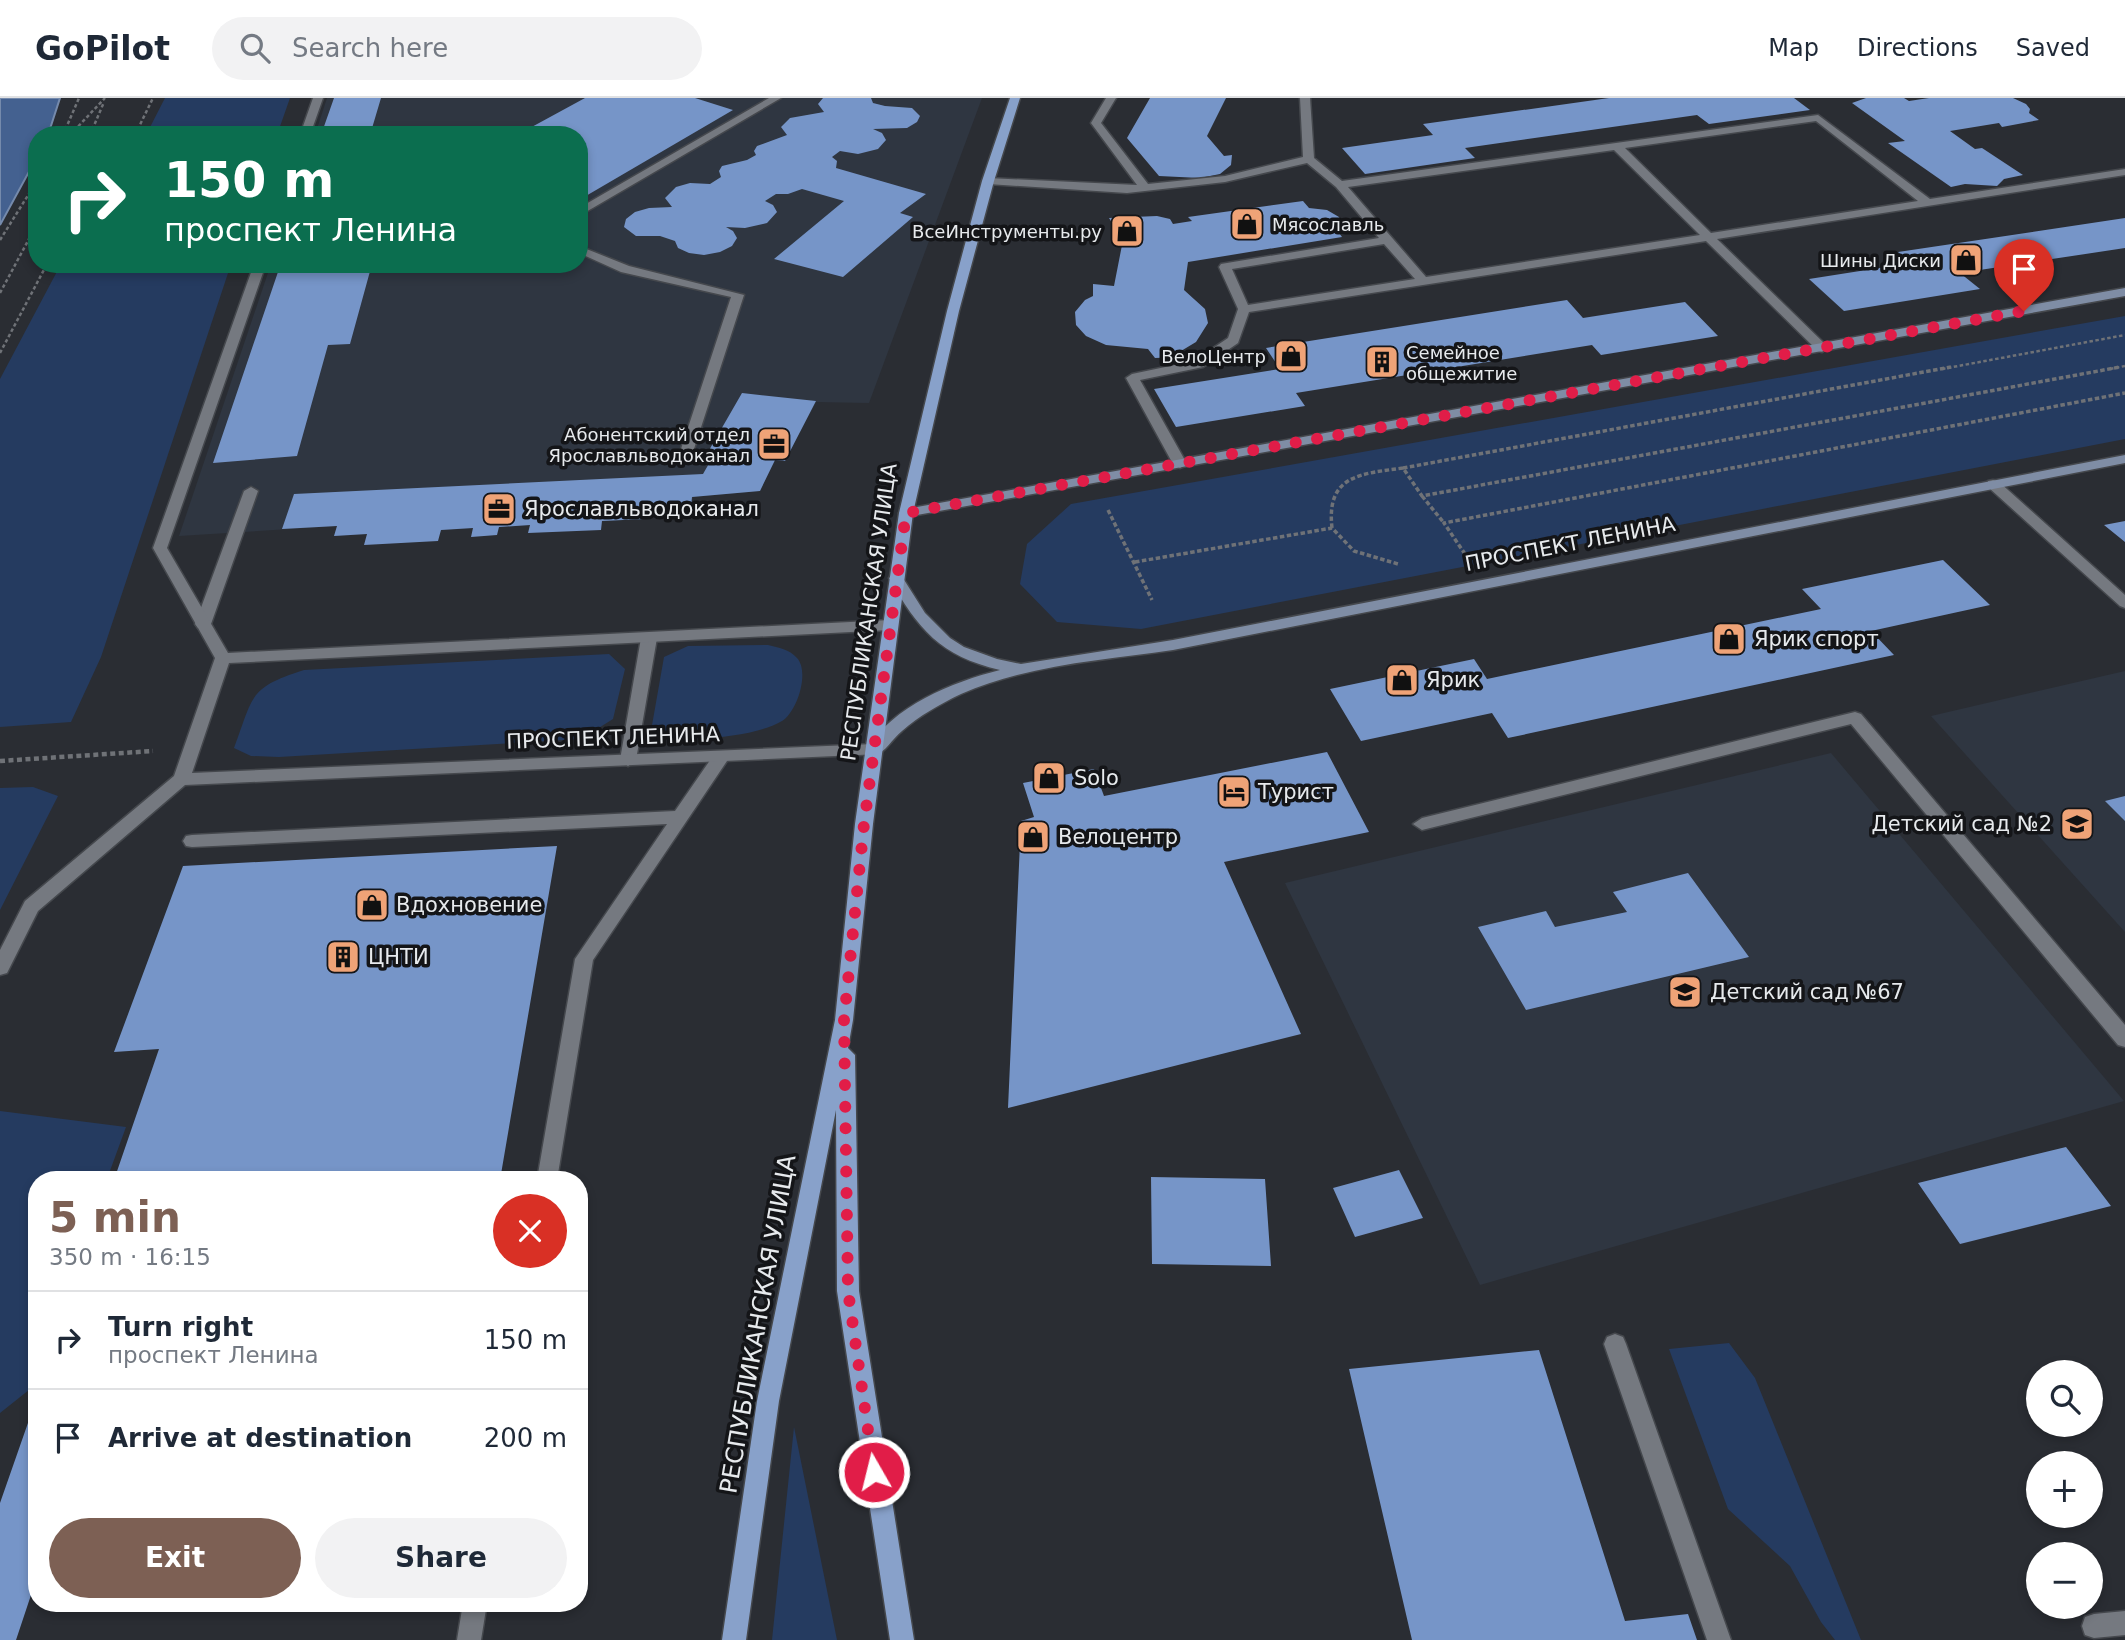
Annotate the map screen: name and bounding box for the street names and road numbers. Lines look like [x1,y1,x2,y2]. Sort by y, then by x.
street label: РЕСПУБЛИКАНСКАЯ УЛИЦА [836,461,902,762]
street label: ПРОСПЕКТ ЛЕНИНА [1463,512,1678,576]
street label: ПРОСПЕКТ ЛЕНИНА [506,722,721,754]
street label: РЕСПУБЛИКАНСКАЯ УЛИЦА [714,1152,802,1495]

